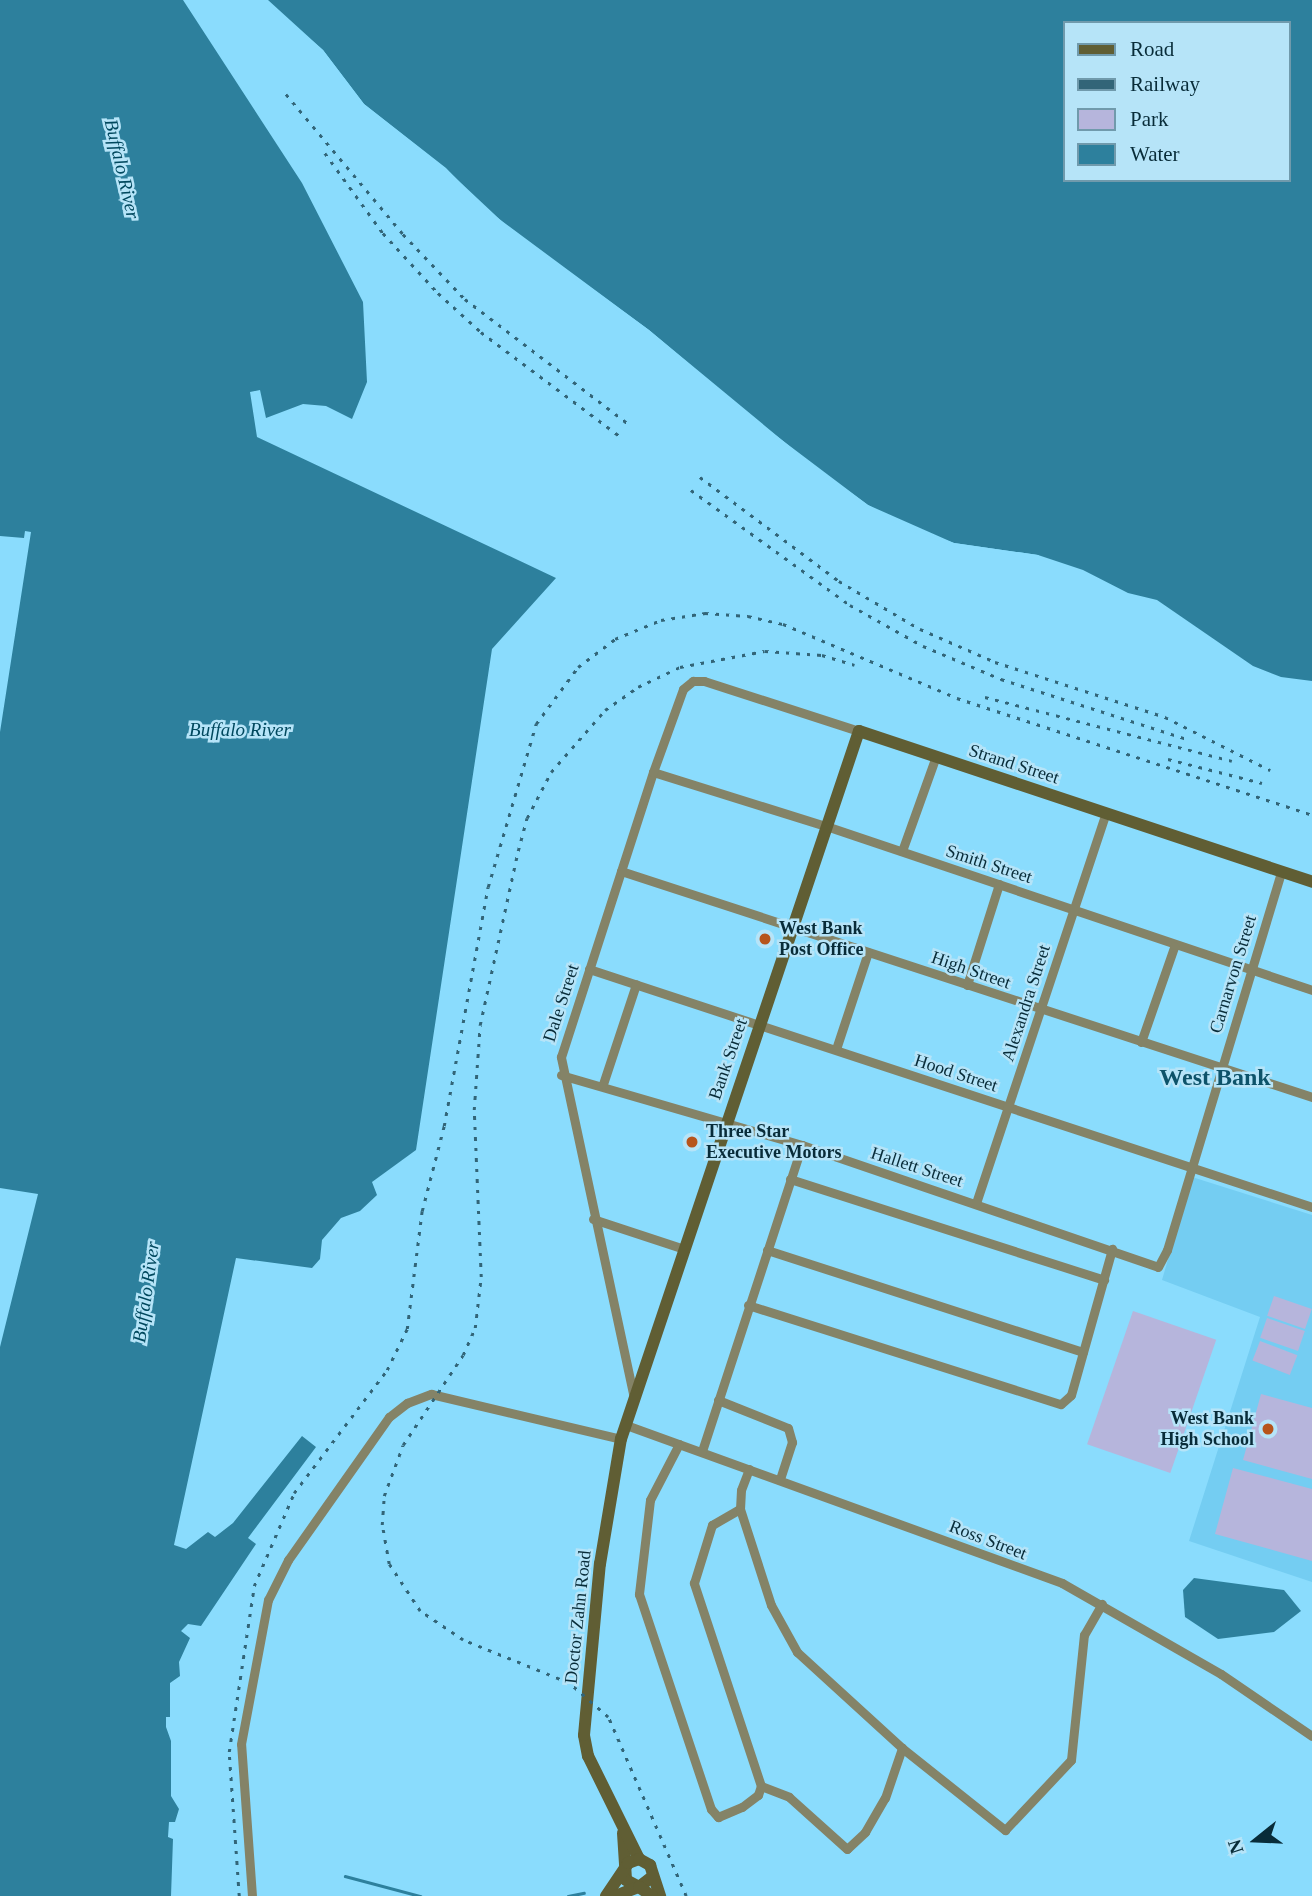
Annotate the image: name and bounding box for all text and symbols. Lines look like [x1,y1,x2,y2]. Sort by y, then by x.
legend [1064,21,1291,182]
text: Road [1130,37,1174,61]
text: Railway [1130,72,1200,96]
text: Park [1130,107,1169,131]
water label: Buffalo River [99,117,145,221]
text: Water [1130,142,1180,166]
water label: Buffalo River [189,719,291,741]
street label: Strand Street [966,739,1062,789]
street label: Smith Street [943,840,1035,888]
street label: Carnarvon Street [1205,912,1261,1036]
place label: West Bank Post Office [779,918,863,960]
marker: West Bank Post Office [757,931,773,947]
street label: Alexandra Street [997,942,1055,1064]
street label: High Street [928,946,1014,994]
street label: Dale Street [538,961,584,1045]
street label: Bank Street [704,1016,752,1102]
street label: Hood Street [912,1049,1000,1097]
district label: West Bank [1159,1064,1271,1092]
place label: Three Star Executive Motors [706,1121,841,1164]
marker: Three Star Executive Motors [684,1134,700,1150]
street label: Hallett Street [868,1142,966,1192]
water label: Buffalo River [128,1240,164,1344]
place label: West Bank High School [1160,1408,1254,1450]
marker: West Bank High School [1260,1421,1276,1437]
street label: Ross Street [946,1515,1030,1565]
street label: Doctor Zahn Road [560,1549,596,1685]
north arrow [1221,1805,1291,1875]
text: N [1223,1837,1248,1856]

